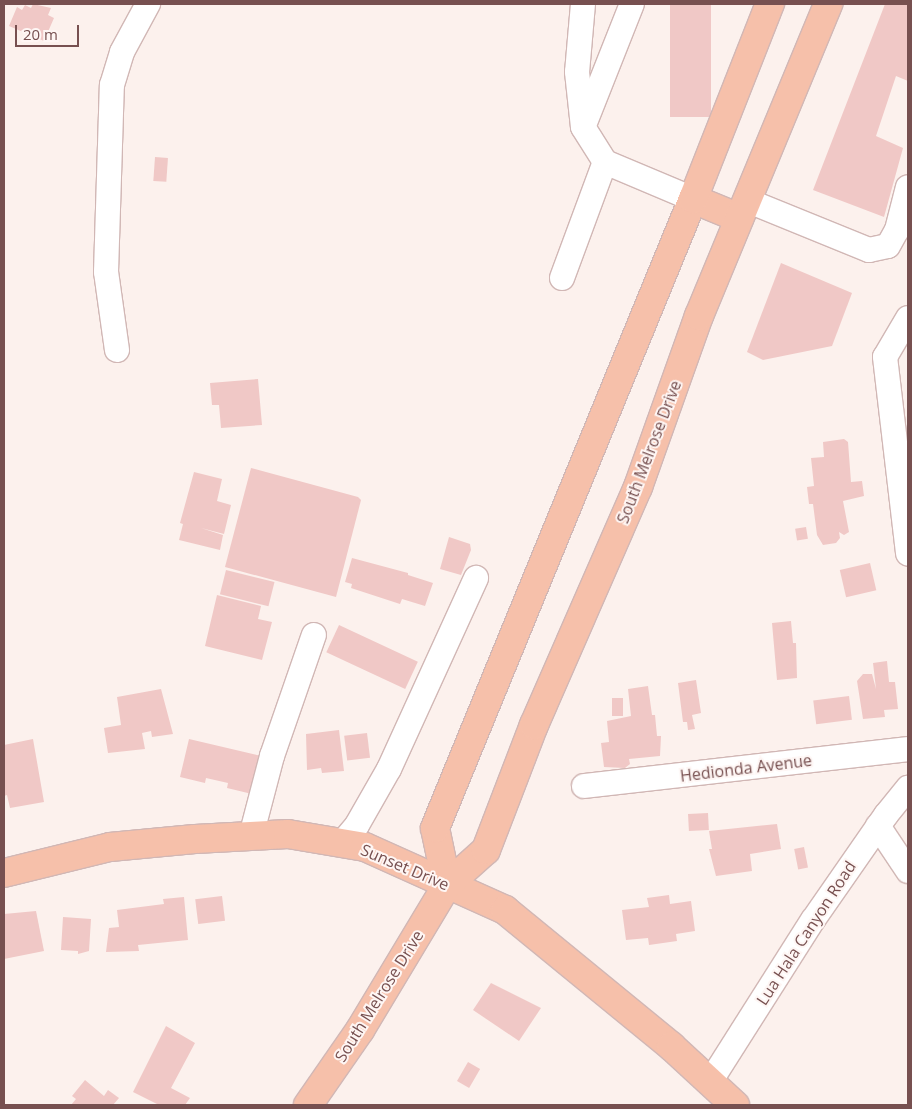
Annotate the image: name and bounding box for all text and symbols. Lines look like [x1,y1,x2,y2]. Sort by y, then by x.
scale bar [18,15,81,47]
text: 20 m [23,24,58,44]
street label: South Melrose Drive [613,378,685,526]
street label: Hedionda Avenue [679,750,813,786]
street label: Sunset Drive [358,840,452,894]
street label: Lua Hala Canyon Road [752,858,860,1008]
street label: South Melrose Drive [331,927,427,1065]

